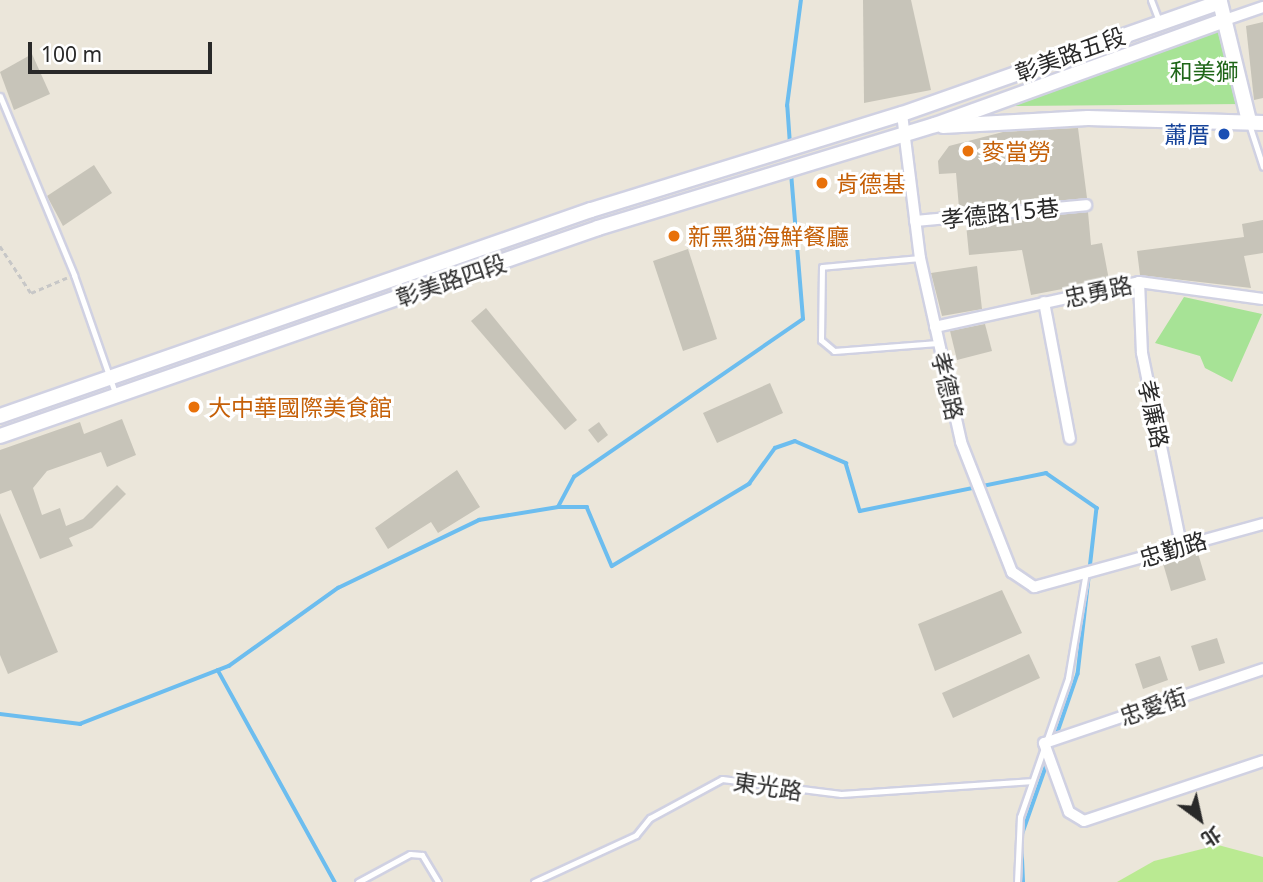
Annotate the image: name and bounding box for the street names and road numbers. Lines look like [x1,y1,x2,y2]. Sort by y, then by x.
street label: 彰美路五段 [1011,21,1129,87]
street label: 孝德路15巷 [940,193,1060,233]
street label: 彰美路四段 [392,248,510,312]
street label: 忠勇路 [1061,270,1135,312]
street label: 孝德路 [927,349,969,423]
street label: 孝廉路 [1133,377,1175,451]
street label: 忠勤路 [1136,526,1210,572]
street label: 忠愛街 [1116,682,1190,730]
street label: 東光路 [732,767,804,805]

